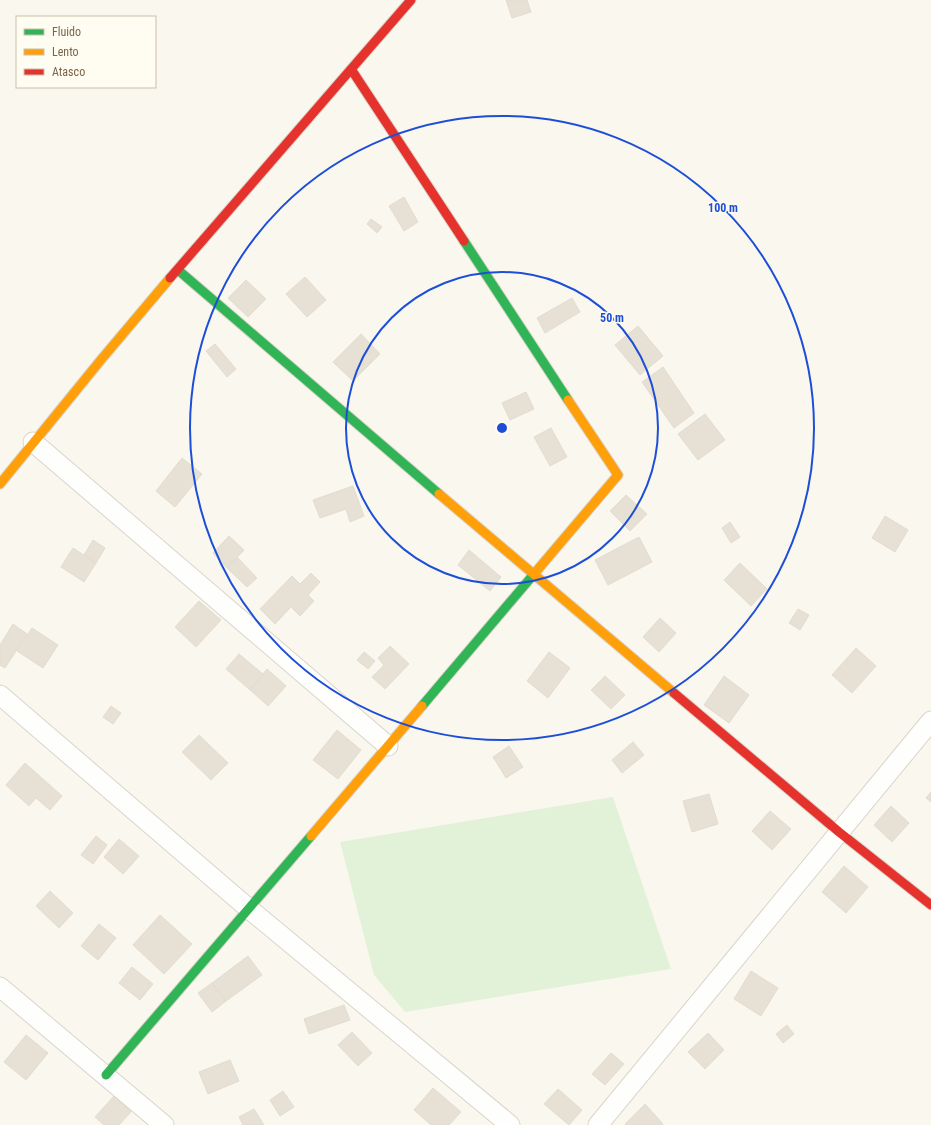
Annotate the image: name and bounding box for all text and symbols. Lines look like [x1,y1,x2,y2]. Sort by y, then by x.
legend [16,16,156,88]
text: Fluido [52,25,81,39]
text: Lento [52,45,79,59]
text: Atasco [52,65,85,79]
text: 100 m [708,201,738,215]
text: 50 m [600,311,624,325]
centre of rings [495,421,509,435]

